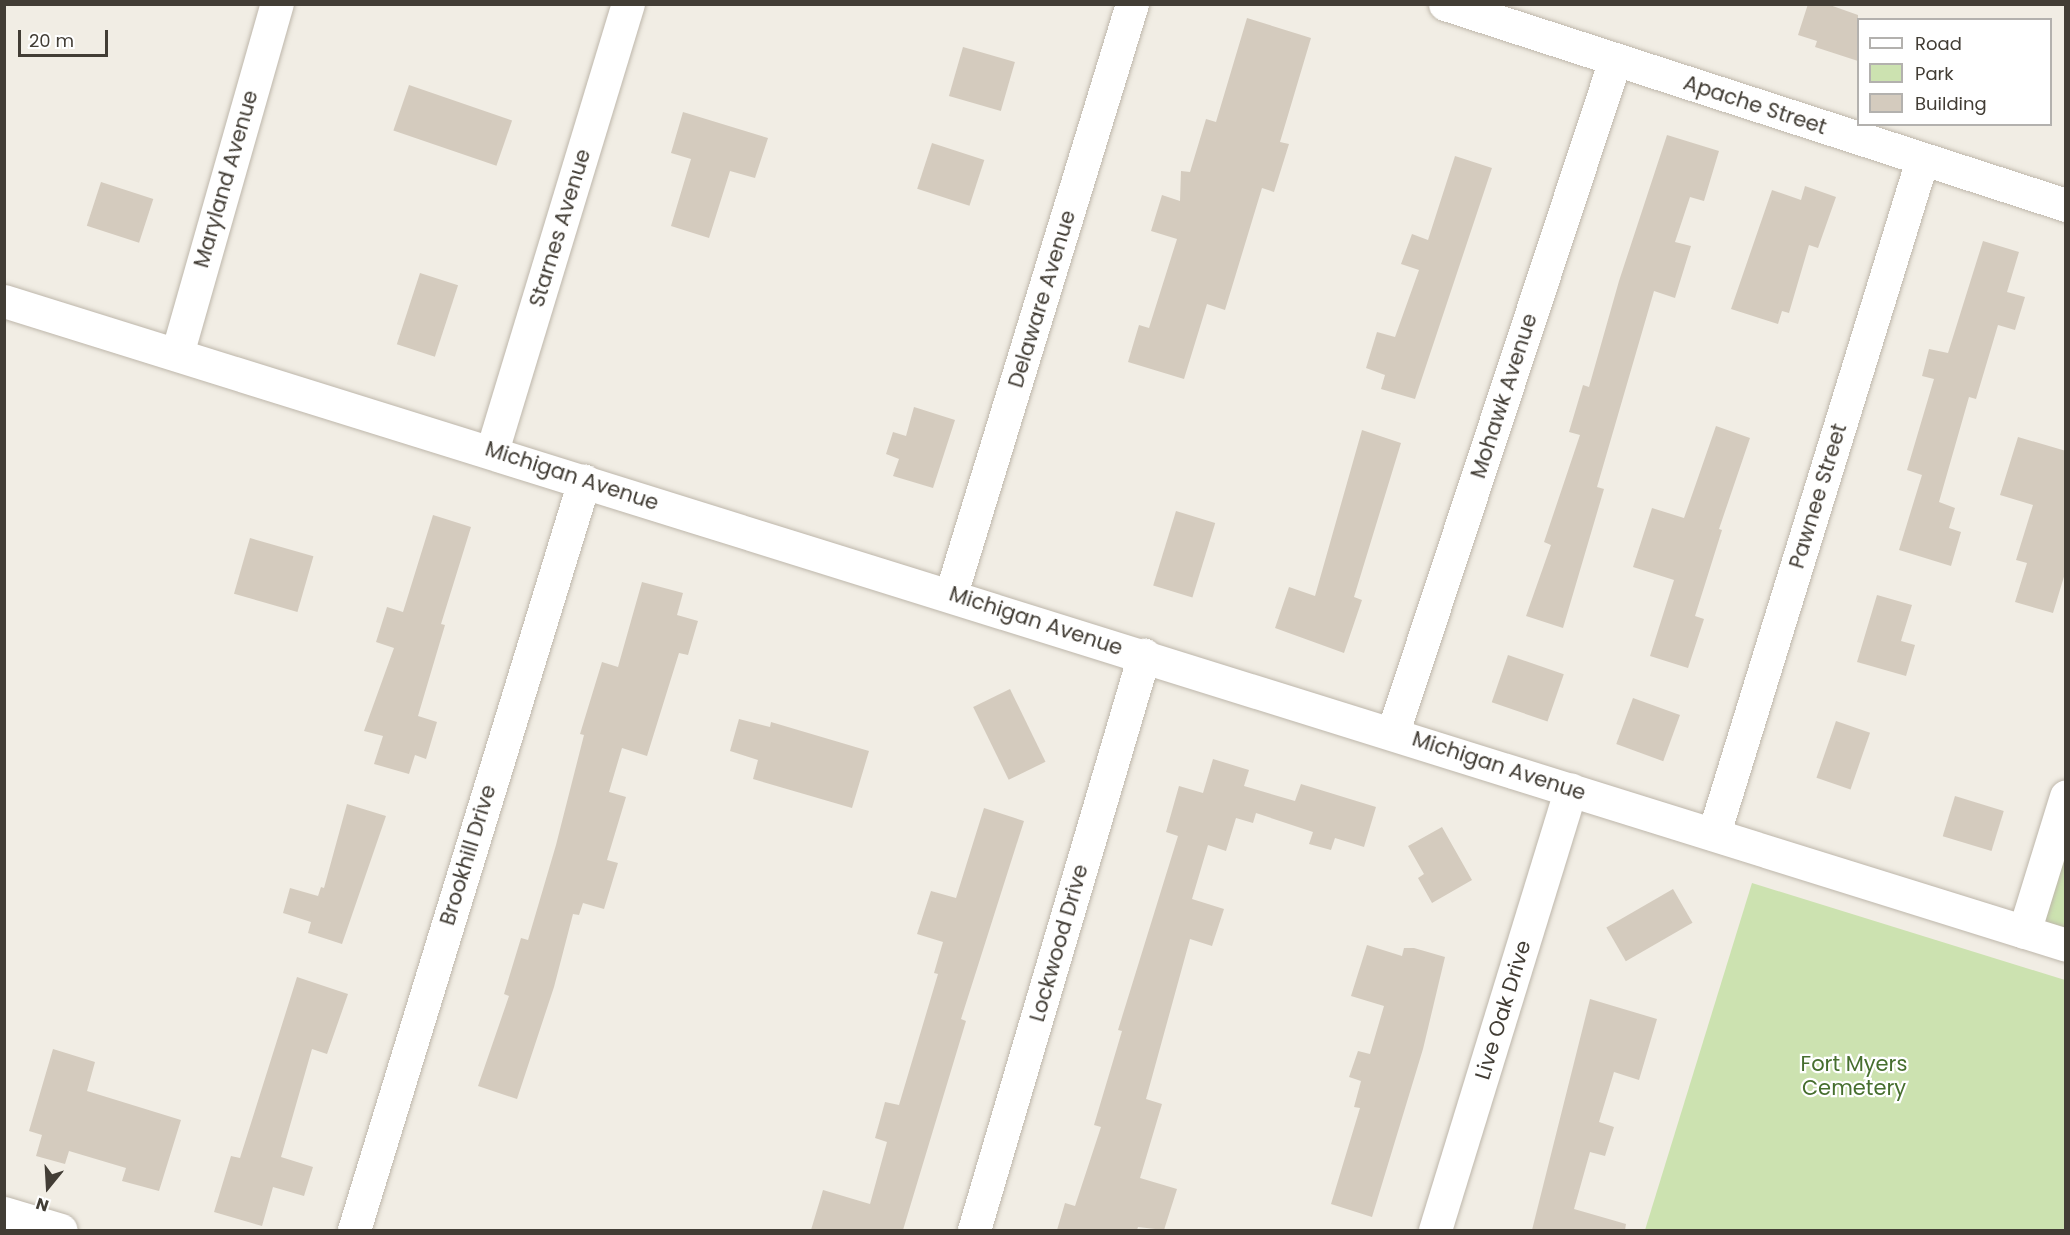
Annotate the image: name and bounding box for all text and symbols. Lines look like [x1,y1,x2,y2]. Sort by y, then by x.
scale bar [21,18,111,56]
legend [1857,18,2052,126]
text: 20 m [29,28,74,53]
text: Road [1915,31,1962,56]
text: Park [1915,61,1954,86]
street label: Apache Street [1680,70,1830,140]
street label: Maryland Avenue [189,87,263,271]
text: Building [1915,91,1987,116]
street label: Starnes Avenue [524,146,596,310]
street label: Delaware Avenue [1003,207,1081,391]
street label: Mohawk Avenue [1465,310,1543,482]
street label: Pawnee Street [1784,421,1852,571]
street label: Michigan Avenue [482,436,662,516]
street label: Michigan Avenue [946,581,1126,661]
street label: Michigan Avenue [1409,726,1589,806]
street label: Brookhill Drive [435,782,501,928]
street label: Lockwood Drive [1024,861,1094,1025]
street label: Live Oak Drive [1470,937,1536,1083]
park label: Fort Myers Cemetery [1801,1051,1907,1101]
north arrow [18,1157,78,1217]
text: N [33,1192,52,1217]

